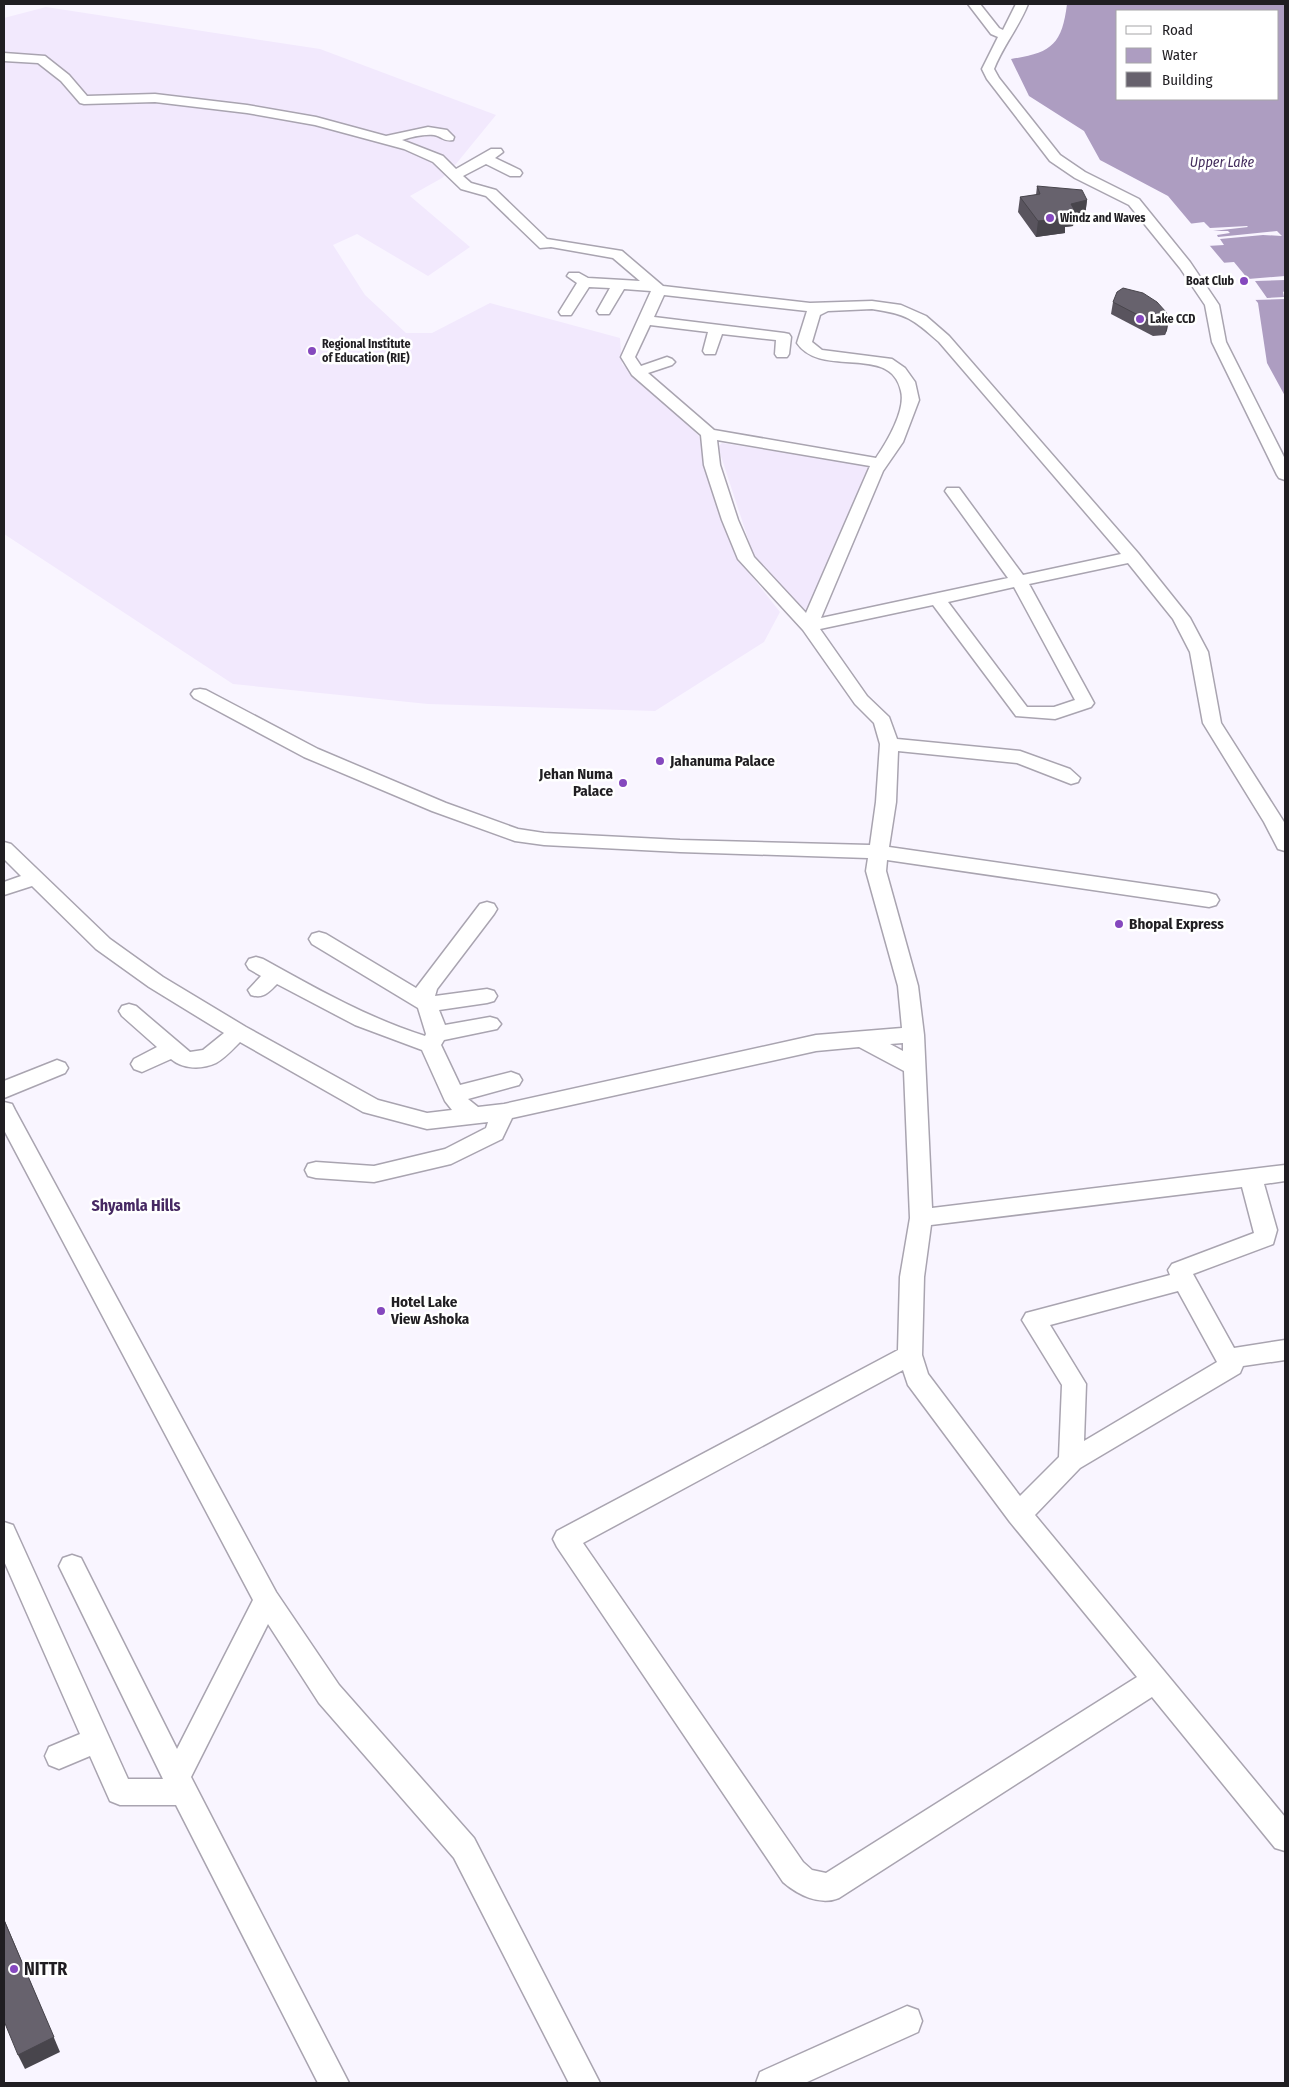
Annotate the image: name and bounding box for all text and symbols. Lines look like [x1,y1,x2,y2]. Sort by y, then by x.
legend [1116,10,1279,100]
text: Road [1162,21,1193,39]
text: Water [1162,46,1198,64]
text: Building [1162,71,1213,89]
water label: Upper Lake [1190,154,1255,171]
place label: Windz and Waves [1060,211,1146,225]
marker: Windz and Waves [1044,212,1056,224]
place label: Boat Club [1186,274,1234,288]
marker: Boat Club [1238,275,1250,287]
place label: Lake CCD [1150,312,1196,326]
marker: Lake CCD [1134,313,1146,325]
place label: Regional Institute of Education (RIE) [322,337,411,365]
marker: Regional Institute of Education (RIE) [306,345,318,357]
place label: Jahanuma Palace [669,752,775,770]
marker: Jahanuma Palace [654,755,666,767]
place label: Jehan Numa Palace [538,765,614,800]
marker: Jehan Numa Palace [617,777,629,789]
place label: Bhopal Express [1129,915,1224,933]
marker: Bhopal Express [1113,918,1125,930]
district label: Shyamla Hills [91,1196,181,1215]
place label: Hotel Lake View Ashoka [390,1293,470,1328]
marker: Hotel Lake View Ashoka [375,1305,387,1317]
place label: NITTR [24,1958,68,1980]
marker: NITTR [8,1963,20,1975]

